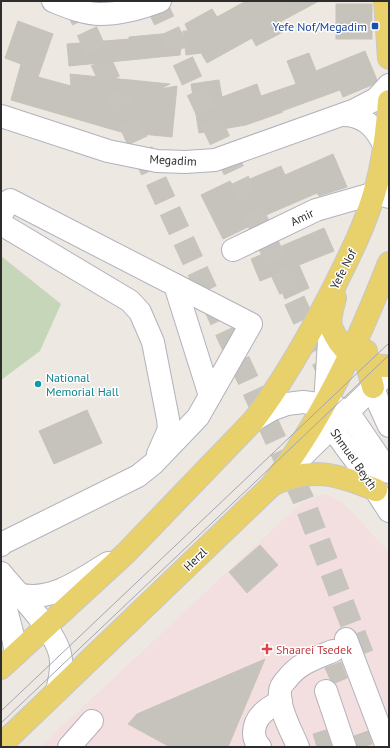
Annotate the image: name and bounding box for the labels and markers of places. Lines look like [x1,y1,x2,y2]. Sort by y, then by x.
place label: Yefe Nof/Megadim [273,19,367,34]
marker: Yefe Nof/Megadim [370,21,380,31]
place label: National Memorial Hall [46,370,119,399]
marker: National Memorial Hall [33,379,43,389]
place label: Shaarei Tsedek [276,642,352,657]
marker: Shaarei Tsedek [261,643,273,655]

